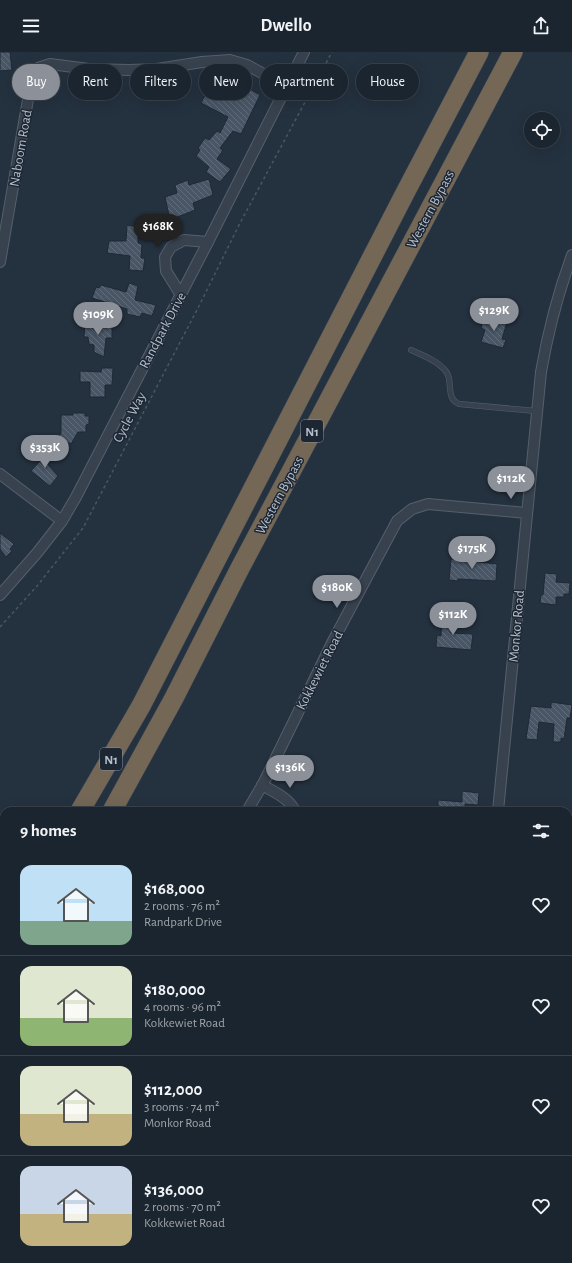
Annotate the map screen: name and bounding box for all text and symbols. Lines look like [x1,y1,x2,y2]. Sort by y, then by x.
icon: menu [20,15,42,37]
icon: share [530,15,552,37]
text: Dwello [260,17,312,35]
chip: Buy [12,64,60,100]
chip: Rent [68,64,122,100]
chip: Filters [130,64,191,100]
chip: New [199,64,252,100]
chip: Apartment [260,64,348,100]
chip: House [356,64,419,100]
street label: Naboom Road [7,109,35,188]
map controls [524,112,560,148]
button: locate [524,112,560,148]
street label: Western Bypass [405,168,457,251]
pin: $168K [130,214,186,248]
text: $168K [143,220,173,233]
street label: Randpark Drive [137,290,189,371]
pin: $129K [466,298,522,332]
pin: $109K [70,302,126,336]
text: $129K [479,304,509,317]
text: $109K [82,308,114,321]
street label: Cycle Way [111,390,149,445]
road number: N1 [301,420,323,442]
pin: $353K [17,435,73,469]
text: $353K [30,441,60,454]
street label: Western Bypass [254,454,306,537]
pin: $112K [483,466,539,500]
text: $112K [497,472,525,485]
pin: $175K [444,536,500,570]
text: $175K [457,542,487,555]
pin: $180K [309,575,365,609]
text: $180K [321,581,353,594]
street label: Monkor Road [507,589,527,663]
pin: $112K [425,602,481,636]
text: $112K [439,608,467,621]
street label: Kokkewiet Road [294,628,346,712]
road number: N1 [100,748,122,770]
pin: $136K [262,755,318,789]
text: $136K [275,761,305,774]
icon: filters [530,820,552,842]
text: 9 homes [20,822,76,839]
text: $168,000 [144,880,205,897]
icon: home [52,881,100,929]
icon: heart [530,894,552,916]
text: 2 rooms · 76 m² [144,900,220,913]
text: Randpark Drive [144,916,222,929]
text: $180,000 [144,981,205,998]
icon: home [52,982,100,1030]
icon: heart [530,995,552,1017]
text: 4 rooms · 96 m² [144,1001,221,1014]
text: Kokkewiet Road [144,1017,225,1030]
text: $112,000 [144,1081,202,1098]
icon: home [52,1082,100,1130]
icon: heart [530,1095,552,1117]
text: 3 rooms · 74 m² [144,1101,220,1114]
text: Monkor Road [144,1117,211,1130]
text: $136,000 [144,1181,204,1198]
icon: home [52,1182,100,1230]
icon: heart [530,1195,552,1217]
text: 2 rooms · 70 m² [144,1201,221,1214]
text: Kokkewiet Road [144,1217,225,1230]

